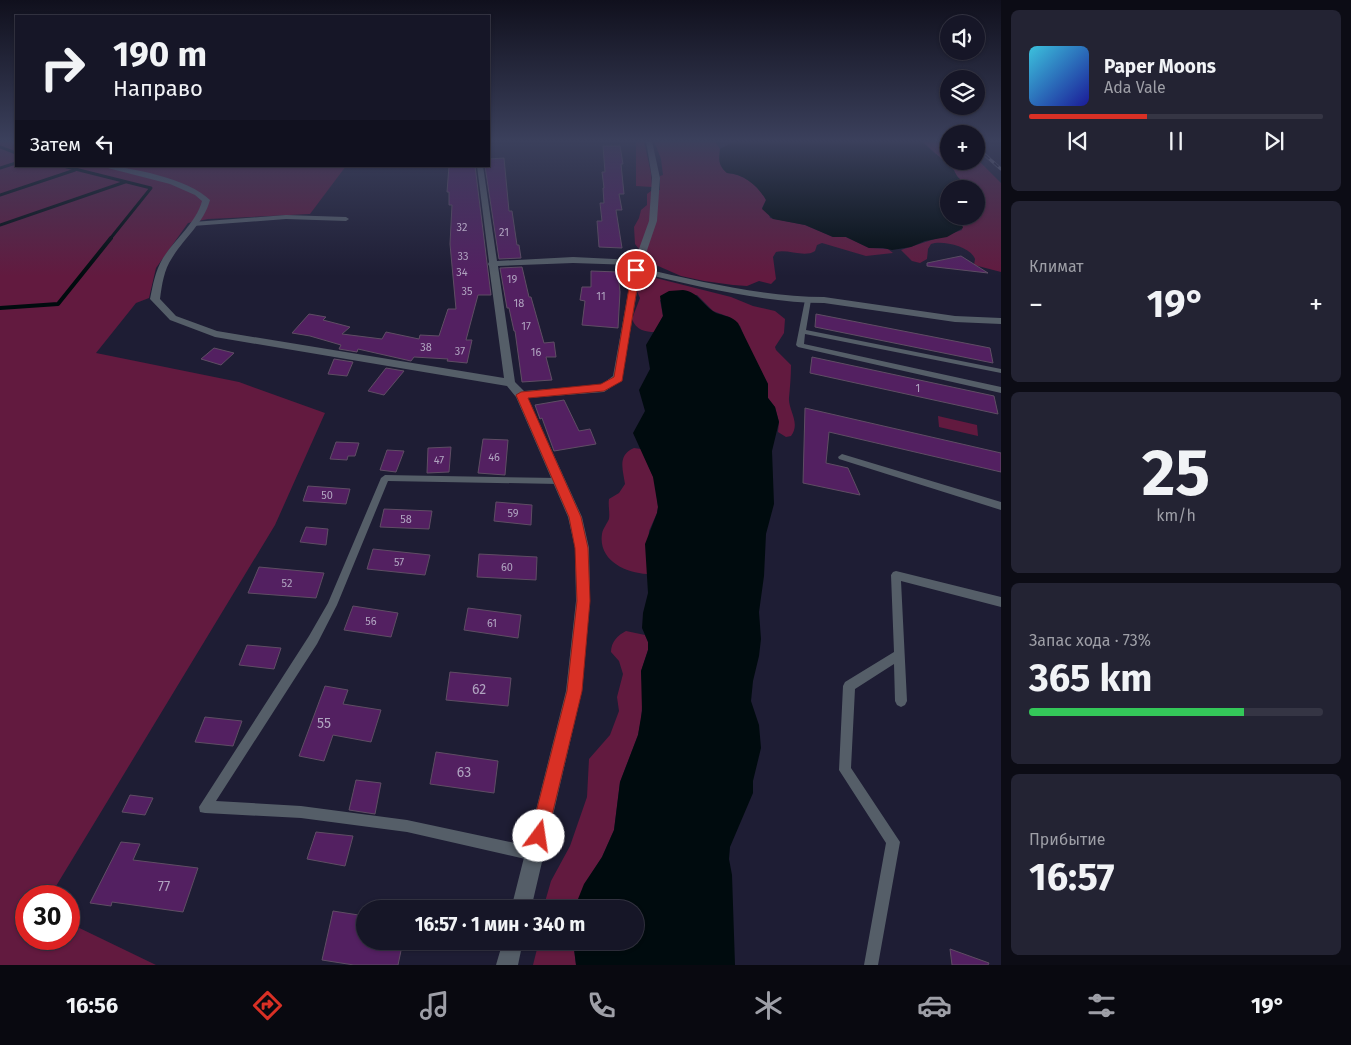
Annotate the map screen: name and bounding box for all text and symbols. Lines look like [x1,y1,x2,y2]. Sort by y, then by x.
map controls [940,15,985,225]
button: sound [940,15,985,60]
text: 190 m [113,33,207,75]
icon: right [30,35,95,100]
text: Paper Moons [1104,55,1216,78]
button: layers [940,70,985,115]
text: Направо [113,75,203,102]
text: Ada Vale [1104,78,1166,97]
button: + [940,125,985,170]
icon: previous [1064,127,1092,155]
icon: pause [1162,127,1190,155]
icon: next [1260,127,1288,155]
icon: left [91,130,119,158]
text: Затем [30,133,81,156]
button: − [940,180,985,225]
house number: 32 [457,221,467,234]
house number: 21 [499,226,509,239]
pin [615,249,657,291]
house number: 33 [458,250,468,263]
icon: arrive [622,256,650,284]
text: Климат [1029,257,1084,276]
house number: 34 [456,266,468,279]
house number: 19 [507,273,517,286]
text: 19° [1147,281,1205,327]
house number: 35 [462,285,473,298]
text: − [1029,288,1043,321]
text: + [1309,288,1323,321]
house number: 11 [596,290,606,303]
house number: 18 [514,297,524,310]
house number: 17 [521,320,531,333]
house number: 38 [420,341,432,354]
house number: 37 [455,345,465,358]
house number: 16 [531,346,541,359]
house number: 1 [916,382,920,395]
text: 25 [1142,434,1210,512]
house number: 46 [488,451,500,464]
house number: 47 [434,454,444,467]
house number: 50 [321,489,333,502]
text: km/h [1156,506,1196,525]
house number: 59 [507,507,519,520]
house number: 58 [400,513,412,526]
house number: 57 [394,556,404,569]
house number: 60 [501,561,513,574]
house number: 52 [282,577,292,590]
house number: 56 [365,615,377,628]
house number: 61 [487,617,497,630]
text: Запас хода · 73% [1029,631,1151,650]
text: 365 km [1029,655,1152,701]
house number: 62 [472,681,486,698]
house number: 55 [317,715,331,732]
house number: 63 [457,764,471,781]
position arrow [512,809,564,861]
text: Прибытие [1029,830,1105,849]
text: 16:57 [1029,854,1115,900]
house number: 77 [158,878,170,895]
speed limit sign: 30 [15,885,80,950]
text: 16:57 · 1 мин · 340 m [415,913,585,936]
icon: directions [250,988,285,1023]
icon: music [417,988,452,1023]
icon: phone [584,988,619,1023]
icon: climate [751,988,786,1023]
icon: car [917,988,952,1023]
icon: filters [1084,988,1119,1023]
text: 16:56 [66,992,118,1019]
text: 19° [1251,992,1285,1019]

